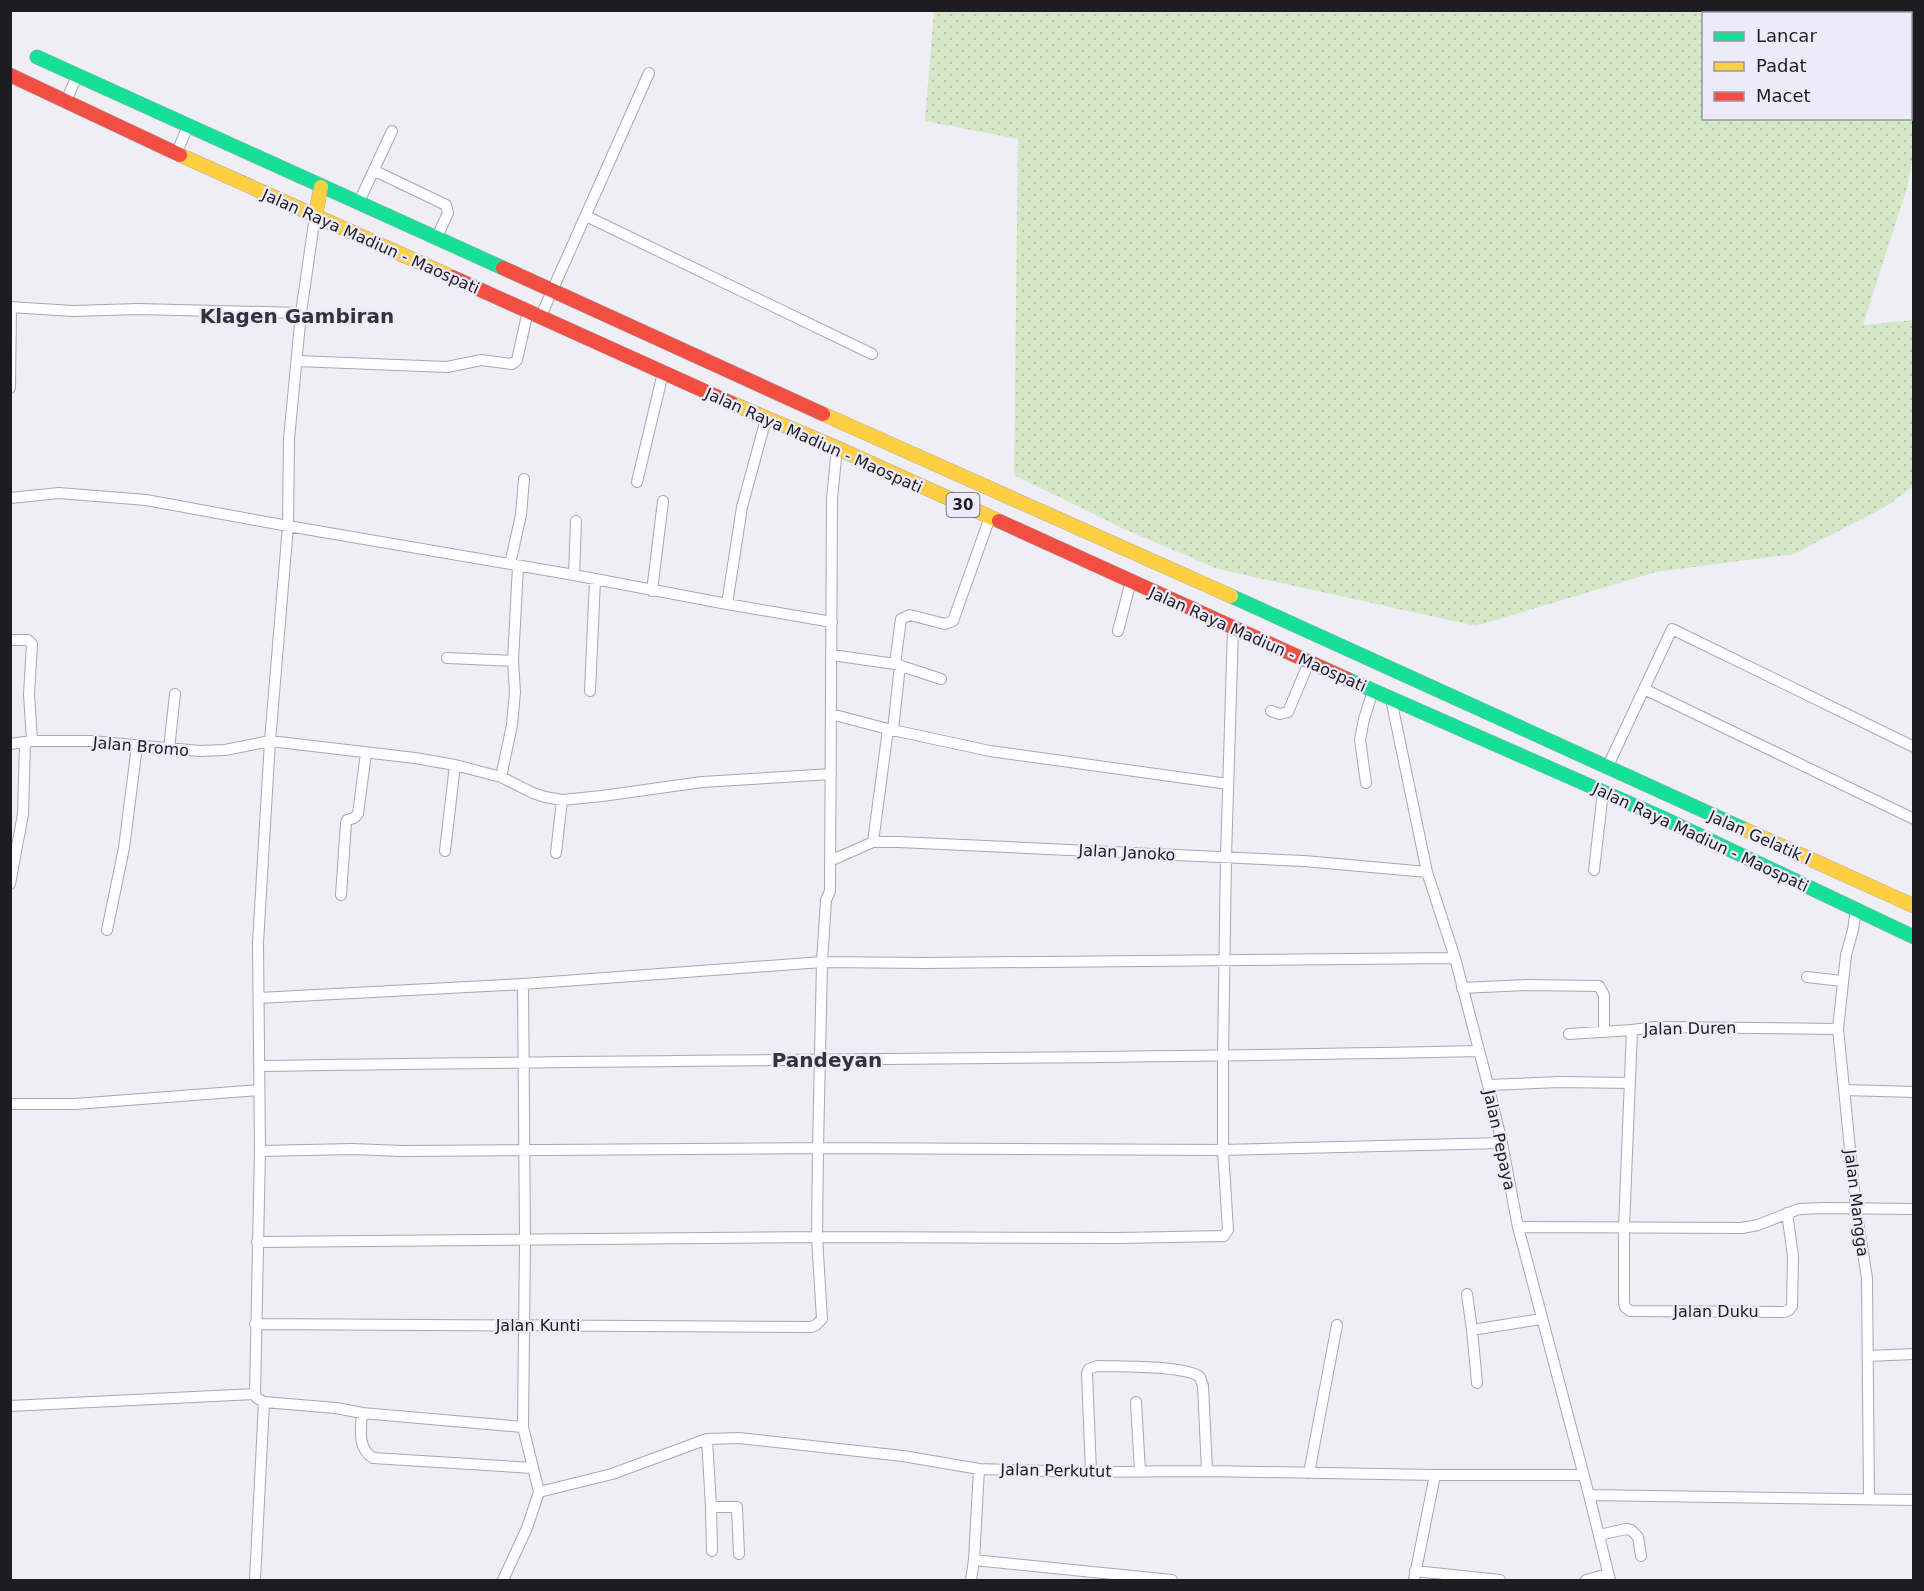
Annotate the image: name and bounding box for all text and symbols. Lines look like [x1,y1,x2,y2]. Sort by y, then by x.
legend [1702,12,1912,120]
text: Lancar [1756,25,1817,46]
text: Padat [1756,55,1807,76]
text: Macet [1756,85,1811,106]
street label: Jalan Raya Madiun - Maospati [258,184,482,298]
district label: Klagen Gambiran [200,304,394,328]
street label: Jalan Raya Madiun - Maospati [701,383,925,497]
road number: 30 [946,493,980,517]
street label: Jalan Raya Madiun - Maospati [1145,582,1369,696]
street label: Jalan Bromo [91,733,190,760]
street label: Jalan Raya Madiun - Maospati [1589,779,1812,896]
street label: Jalan Gelatik I [1705,806,1814,869]
street label: Jalan Janoko [1077,840,1176,865]
street label: Jalan Duren [1643,1018,1737,1039]
district label: Pandeyan [772,1048,882,1072]
street label: Jalan Pepaya [1479,1087,1519,1192]
street label: Jalan Mangga [1840,1147,1873,1258]
street label: Jalan Duku [1672,1302,1759,1321]
street label: Jalan Kunti [495,1316,580,1335]
street label: Jalan Perkutut [999,1460,1112,1481]

